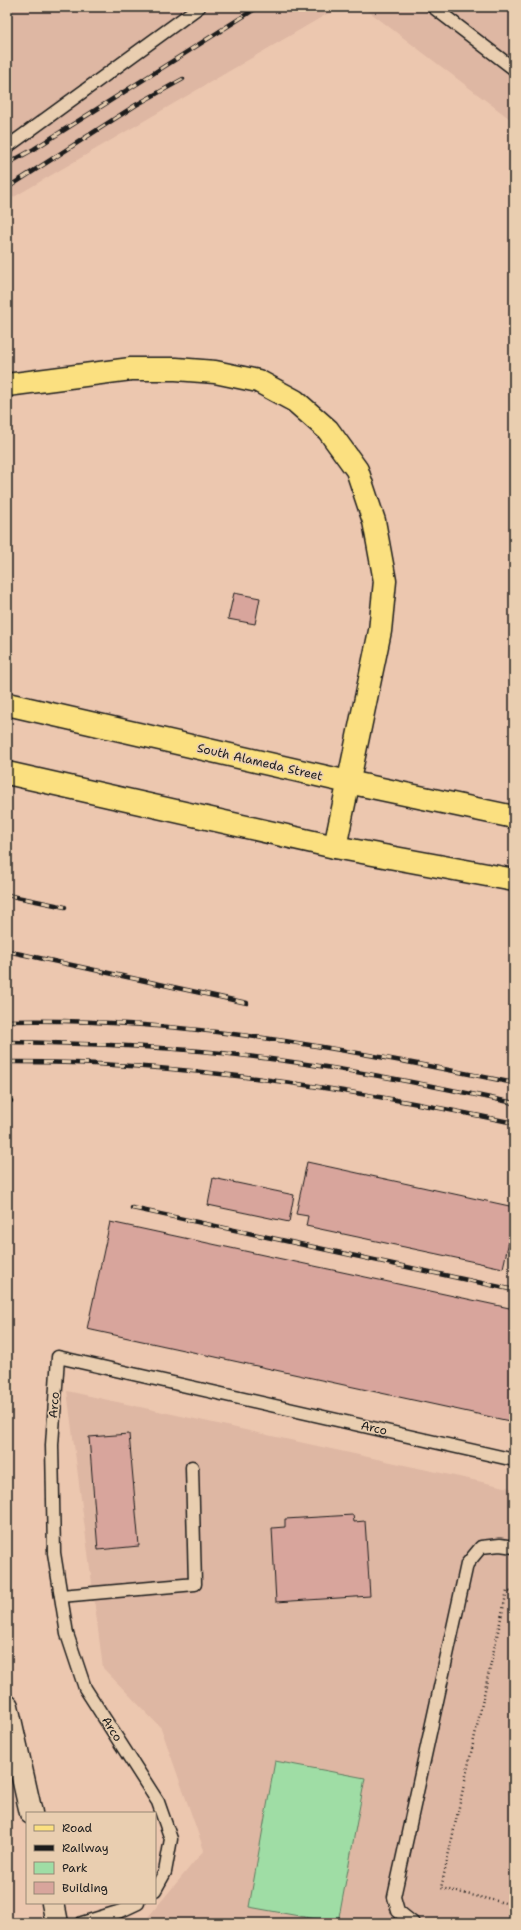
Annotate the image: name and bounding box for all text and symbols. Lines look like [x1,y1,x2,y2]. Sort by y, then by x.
street label: South Alameda Street [196,740,324,784]
street label: Arco [45,1391,63,1419]
street label: Arco [359,1417,389,1439]
street label: Arco [98,1713,126,1745]
legend [26,1812,156,1904]
text: Road [62,1820,93,1836]
text: Railway [62,1840,109,1856]
text: Park [62,1860,88,1876]
text: Building [62,1880,108,1896]

